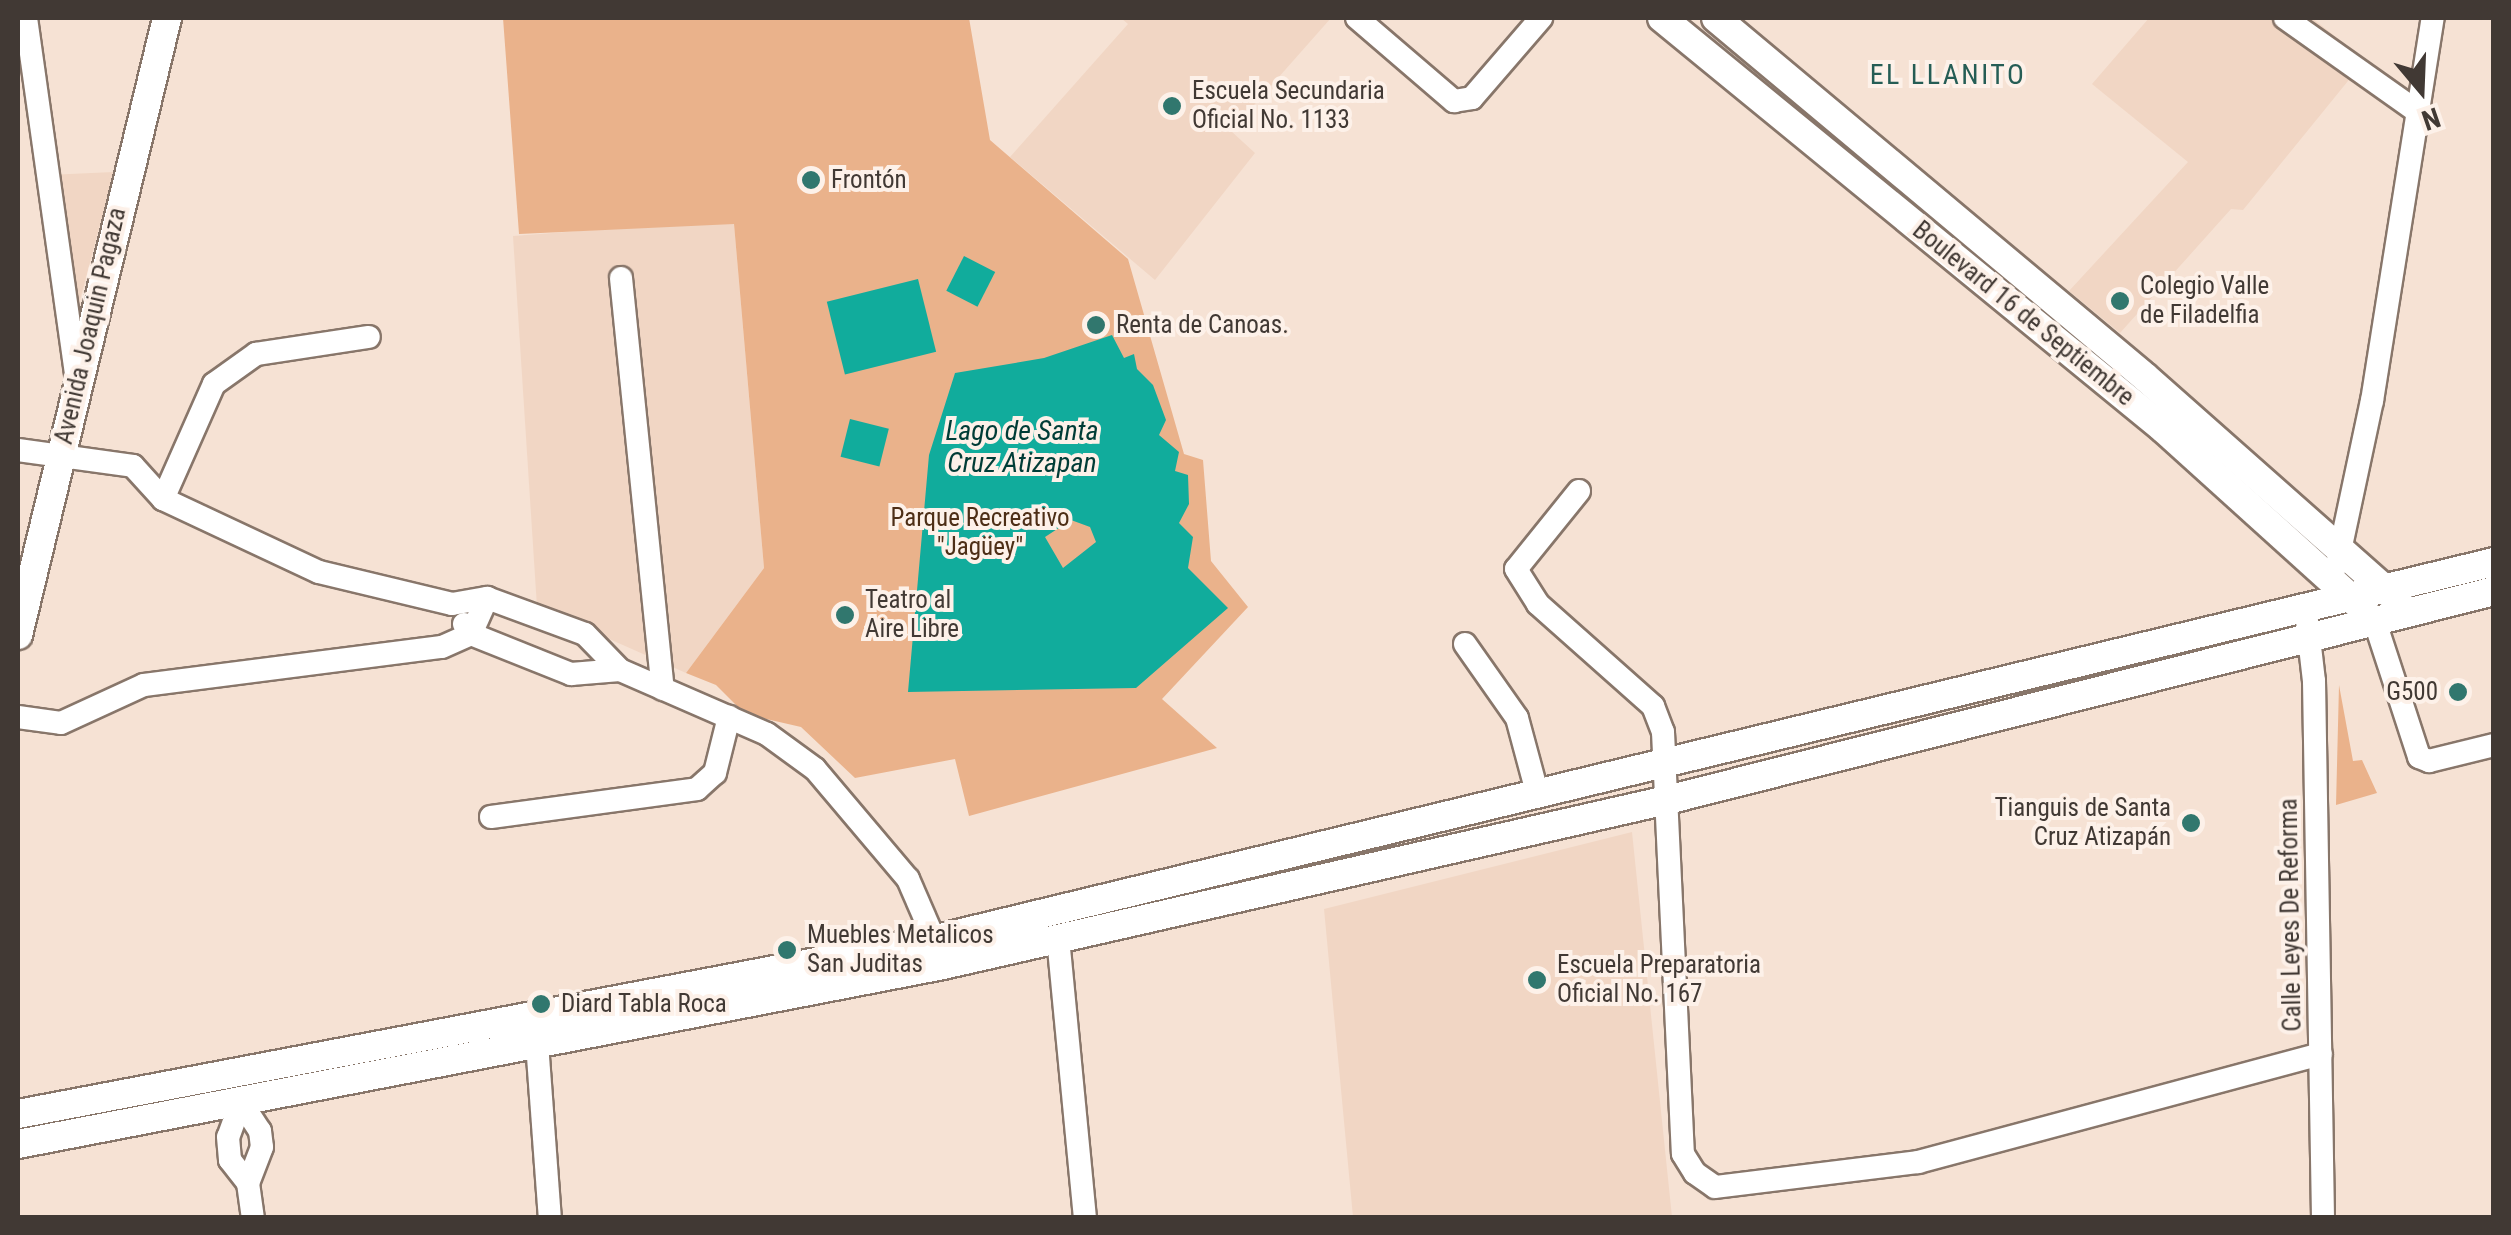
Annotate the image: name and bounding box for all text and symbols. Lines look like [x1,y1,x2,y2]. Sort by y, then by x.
north arrow [2371,40,2471,140]
district label: EL LLANITO [1870,58,2026,92]
place label: Escuela Secundaria Oficial No. 1133 [1192,77,1385,136]
marker: Escuela Secundaria Oficial No. 1133 [1161,95,1183,117]
text: N [2417,100,2444,137]
place label: Frontón [831,165,907,195]
marker: Frontón [800,169,822,191]
street label: Avenida Joaquin Pagaza [49,205,133,447]
street label: Boulevard 16 de Septiembre [1906,216,2140,412]
place label: Colegio Valle de Filadelfia [2140,272,2269,331]
marker: Colegio Valle de Filadelfia [2109,290,2131,312]
place label: Renta de Canoas. [1116,310,1289,340]
marker: Renta de Canoas. [1085,314,1107,336]
water label: Lago de Santa Cruz Atizapan [945,414,1099,480]
park label: Parque Recreativo "Jagüey" [891,504,1069,563]
place label: Teatro al Aire Libre [865,586,959,645]
marker: Teatro al Aire Libre [834,604,856,626]
place label: G500 [2386,677,2438,707]
marker: G500 [2447,681,2469,703]
place label: Tianguis de Santa Cruz Atizapán [1995,794,2171,853]
street label: Calle Leyes De Reforma [2274,798,2308,1032]
marker: Tianguis de Santa Cruz Atizapán [2180,812,2202,834]
place label: Muebles Metalicos San Juditas [807,921,994,980]
marker: Muebles Metalicos San Juditas [776,939,798,961]
place label: Escuela Preparatoria Oficial No. 167 [1557,951,1761,1010]
marker: Escuela Preparatoria Oficial No. 167 [1526,969,1548,991]
place label: Diard Tabla Roca [561,989,727,1019]
marker: Diard Tabla Roca [530,993,552,1015]

